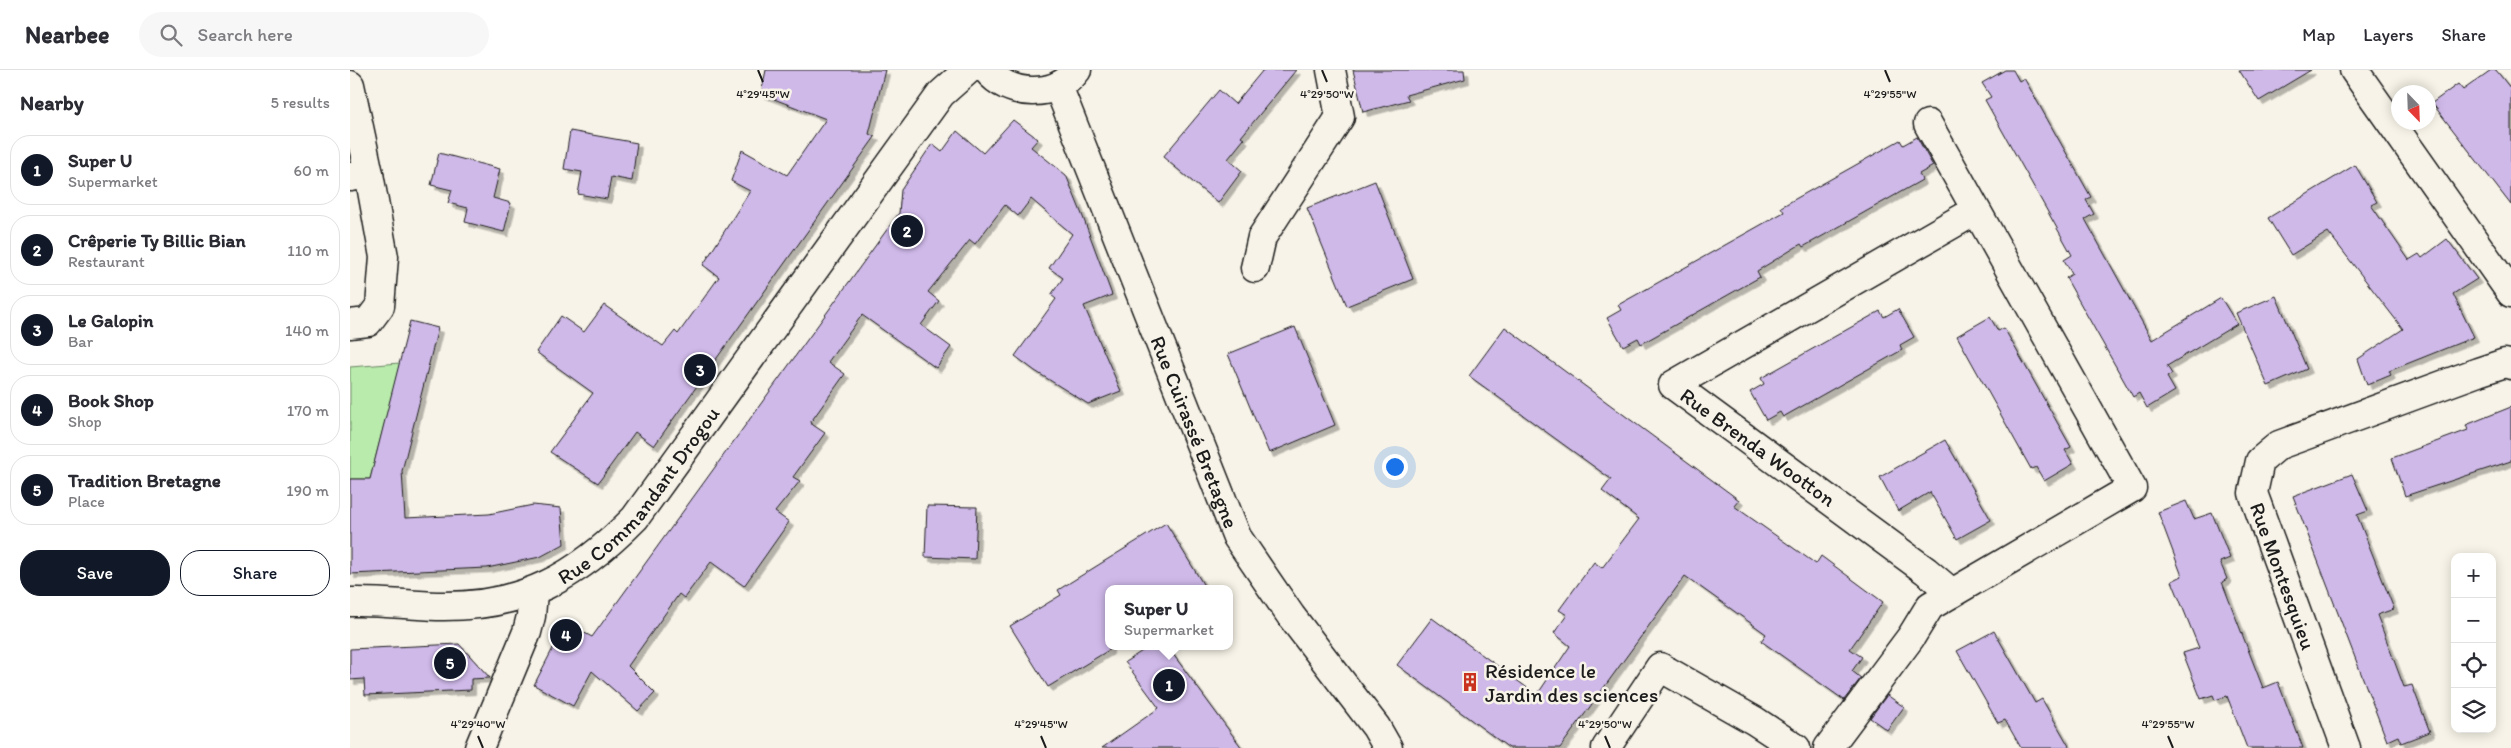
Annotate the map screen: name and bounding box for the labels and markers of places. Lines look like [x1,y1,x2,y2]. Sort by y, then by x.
pin: 2 [891,212,923,250]
pin: 3 [684,351,716,389]
pin: 4 [550,616,582,654]
pin: 5 [434,644,466,682]
place label: Résidence le Jardin des sciences [1485,658,1658,707]
pin: 1 [1153,666,1185,704]
building icon: Résidence le Jardin des sciences [1459,671,1481,693]

